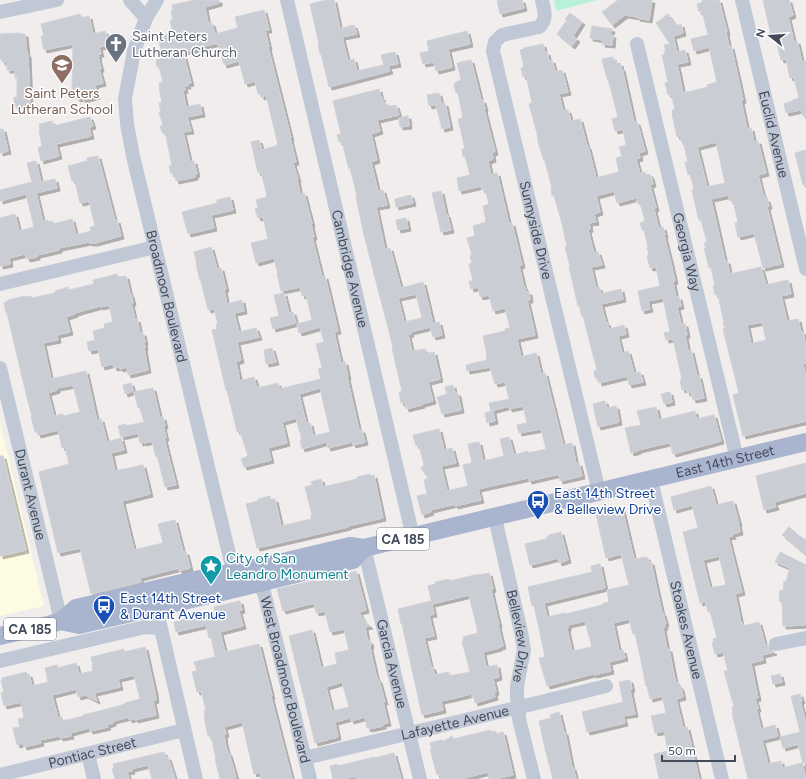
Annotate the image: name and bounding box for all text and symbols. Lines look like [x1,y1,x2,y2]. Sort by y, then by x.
north arrow [750,16,790,56]
text: N [753,27,768,39]
place label: Saint Peters Lutheran Church [132,28,237,61]
church icon: Saint Peters Lutheran Church [103,31,129,64]
school or university icon: Saint Peters Lutheran School [49,52,75,85]
place label: Saint Peters Lutheran School [11,85,113,118]
street label: Euclid Avenue [755,89,792,180]
street label: Sunnyside Drive [515,179,556,282]
street label: Cambridge Avenue [328,208,372,330]
street label: Georgia Way [669,211,704,294]
street label: Broadmoor Boulevard [142,229,191,364]
street label: East 14th Street [674,442,776,482]
street label: Durant Avenue [11,447,49,542]
place label: East 14th Street & Belleview Drive [554,485,661,518]
bus stop icon: East 14th Street & Belleview Drive [525,488,551,521]
road number: CA 185 [377,528,429,550]
place label: City of San Leandro Monument [226,550,349,583]
place icon: City of San Leandro Monument [198,553,224,586]
street label: Stoakes Avenue [666,579,706,681]
street label: Belleview Drive [503,588,532,684]
place label: East 14th Street & Durant Avenue [120,590,226,623]
bus stop icon: East 14th Street & Durant Avenue [91,593,117,626]
street label: West Broadmoor Boulevard [256,595,314,765]
street label: Garcia Avenue [373,617,411,710]
road number: CA 185 [4,618,56,640]
street label: Lafayette Avenue [399,702,511,744]
street label: Pontiac Street [47,734,138,772]
scale bar [662,737,735,763]
text: 50 m [668,744,696,758]

